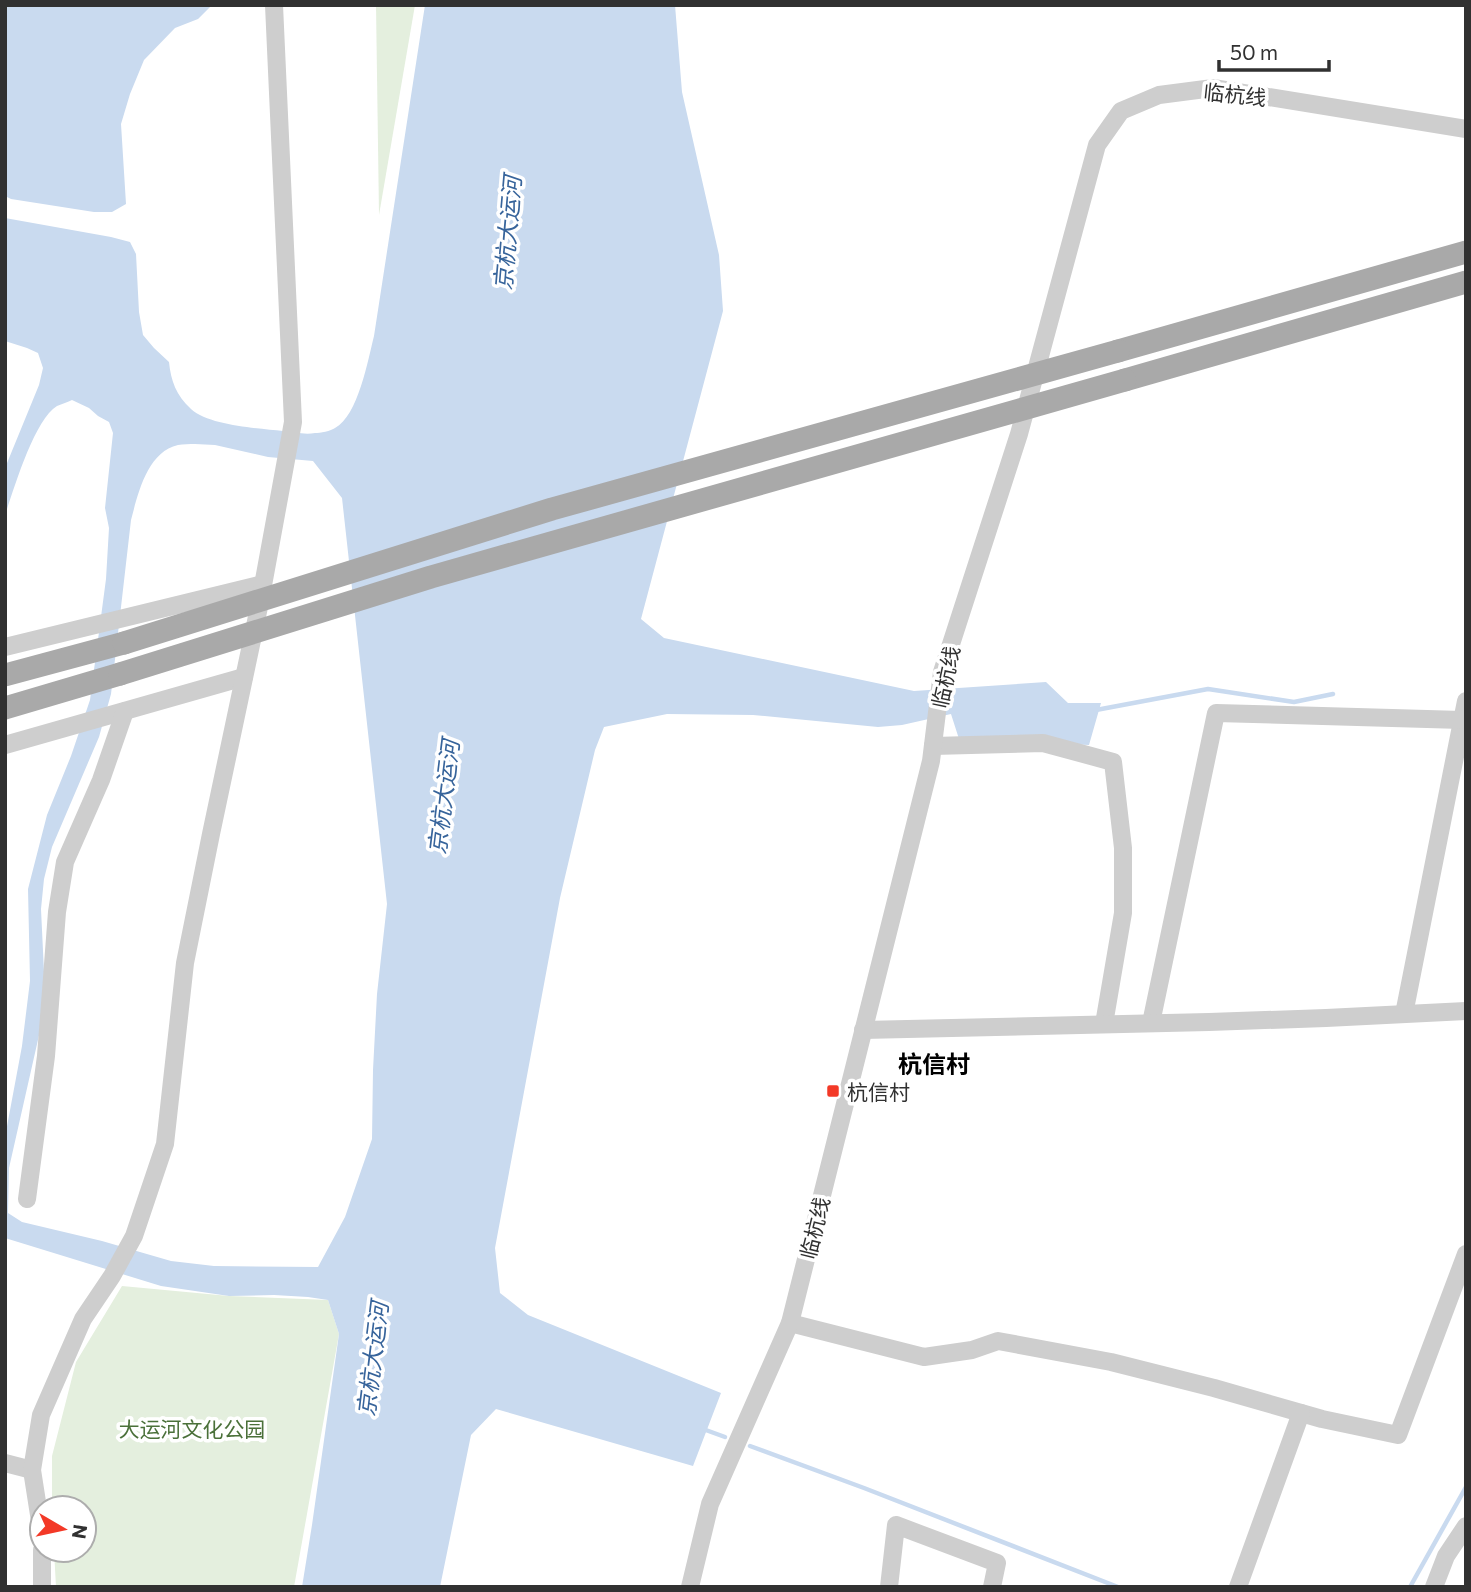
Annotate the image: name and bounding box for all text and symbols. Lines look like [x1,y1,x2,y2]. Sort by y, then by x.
scale bar [1219,28,1329,72]
text: 50 m [1230,39,1278,64]
street label: 临杭线 [1202,78,1268,110]
water label: 京杭大运河 [488,171,526,292]
street label: 临杭线 [926,644,964,710]
water label: 京杭大运河 [422,734,464,856]
district label: 杭信村 [898,1049,970,1078]
place label: 杭信村 [847,1079,910,1104]
marker: 杭信村 [825,1083,841,1099]
street label: 临杭线 [794,1194,834,1262]
water label: 京杭大运河 [351,1296,393,1418]
park label: 大运河文化公园 [119,1416,266,1441]
north arrow [28,1494,98,1564]
text: N [68,1523,93,1541]

